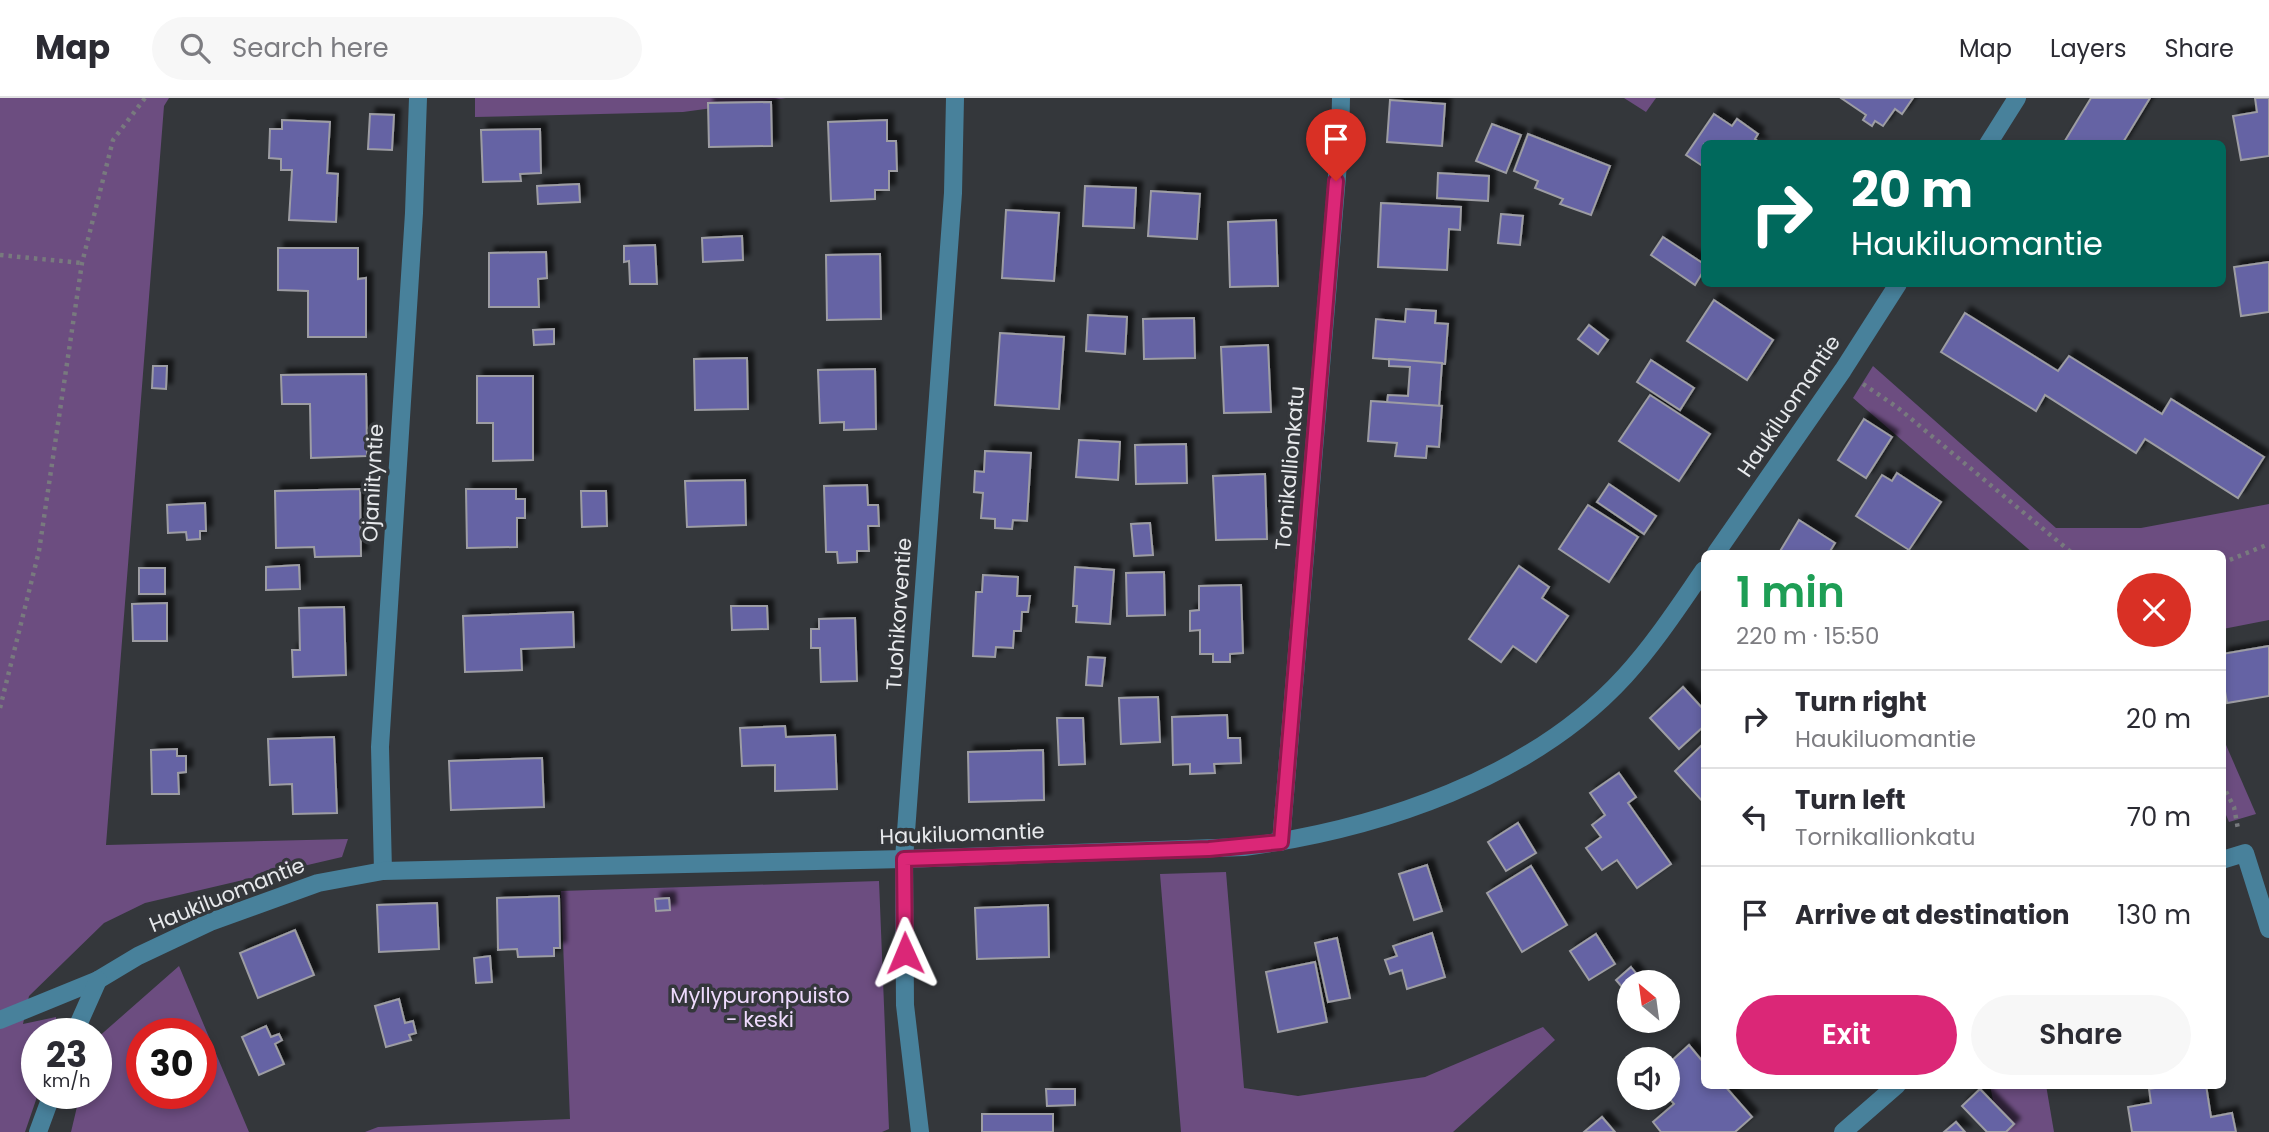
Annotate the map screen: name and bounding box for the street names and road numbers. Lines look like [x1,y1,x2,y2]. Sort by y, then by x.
street label: Haukiluomantie [1730,329,1847,482]
street label: Tornikallionkatu [1268,385,1311,551]
street label: Ojaniityntie [355,423,390,543]
street label: Tuohikorventie [879,537,918,691]
street label: Haukiluomantie [879,816,1045,851]
street label: Haukiluomantie [145,850,309,939]

